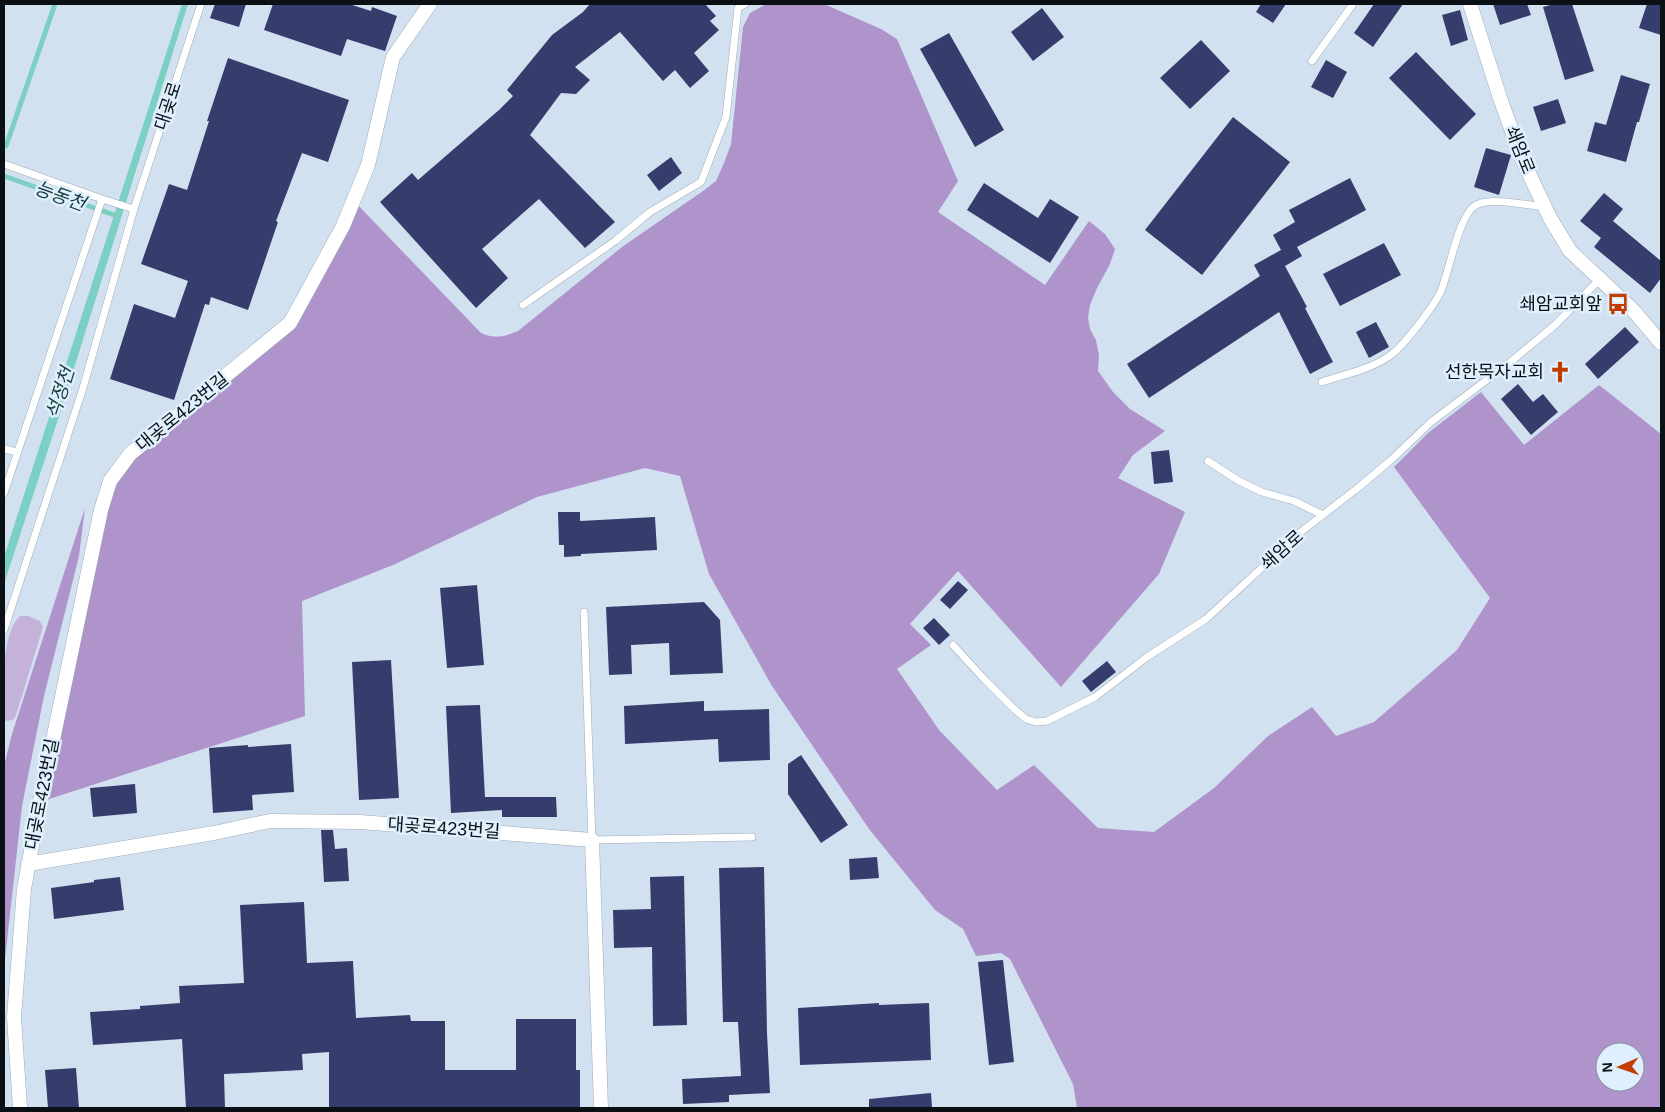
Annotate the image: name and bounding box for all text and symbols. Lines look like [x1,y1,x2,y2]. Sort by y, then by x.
street label: 대곶로 [151,79,185,133]
street label: 쇄암로 [1501,123,1539,177]
water label: 능동천 [32,177,90,215]
bus stop icon: 쇄암교회앞 [1605,291,1631,317]
place label: 쇄암교회앞 [1519,294,1602,314]
church icon: 선한목자교회 [1547,359,1573,385]
place label: 선한목자교회 [1445,362,1544,382]
water label: 석정천 [42,363,79,421]
street label: 대곶로423번길 [132,369,232,455]
street label: 쇄암로 [1257,526,1307,574]
street label: 대곶로423번길 [21,737,63,851]
street label: 대곶로423번길 [387,814,501,842]
north arrow [1595,1042,1645,1092]
text: N [1599,1062,1615,1073]

